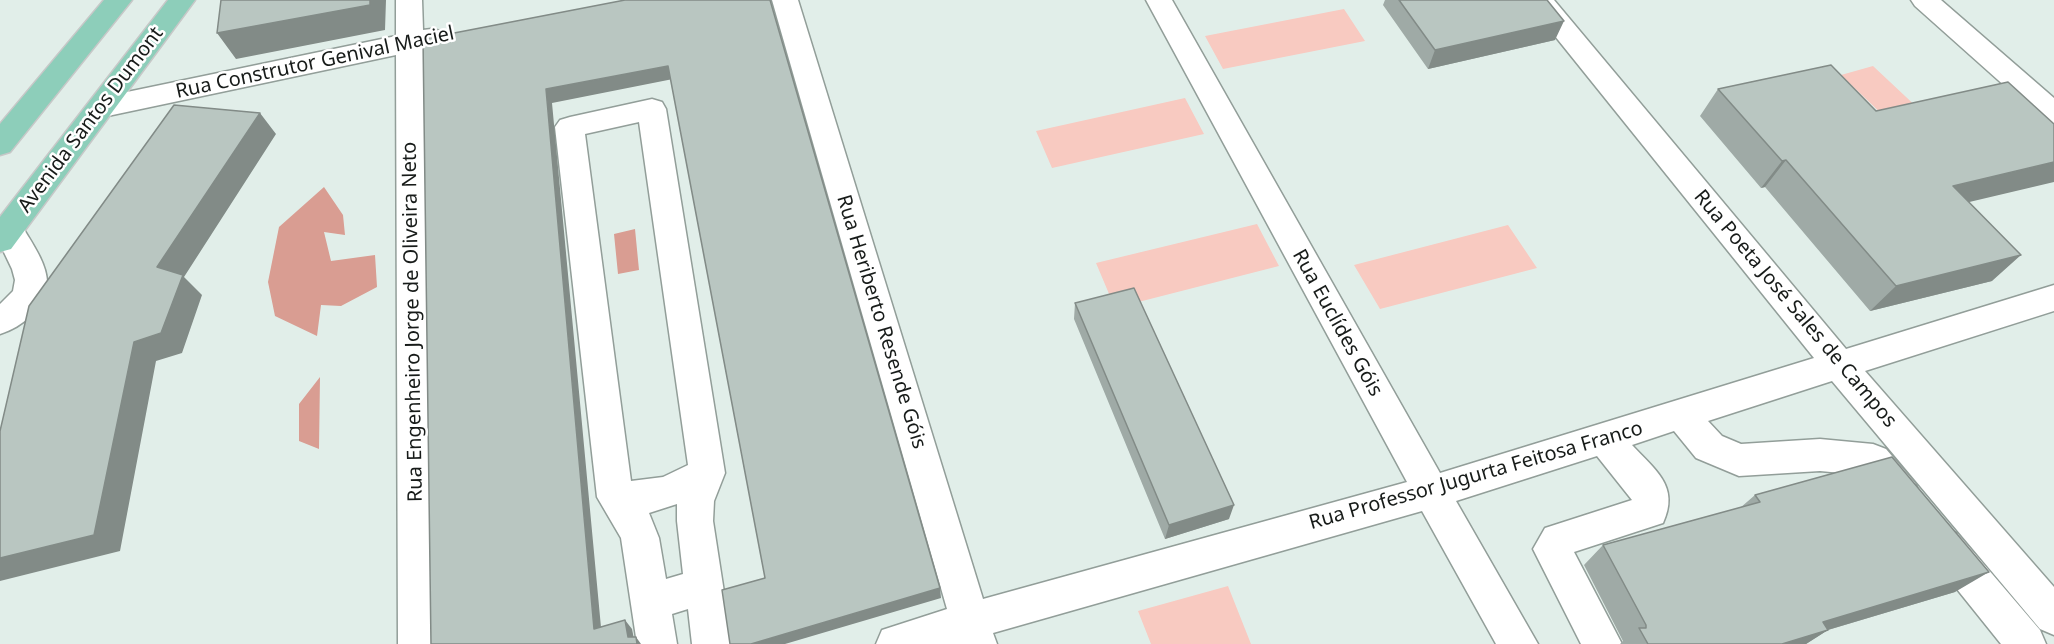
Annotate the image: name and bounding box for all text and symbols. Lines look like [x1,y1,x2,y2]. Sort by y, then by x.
street label: Avenida Santos Dumont [13,22,169,218]
street label: Rua Construtor Genival Maciel [174,22,456,104]
street label: Rua Engenheiro Jorge de Oliveira Neto [398,142,428,502]
street label: Rua Poeta José Sales de Campos [1689,185,1901,433]
street label: Rua Heriberto Resende Góis [831,192,931,452]
street label: Rua Euclídes Góis [1287,245,1387,401]
street label: Rua Professor Jugurta Feitosa Franco [1306,417,1646,535]

